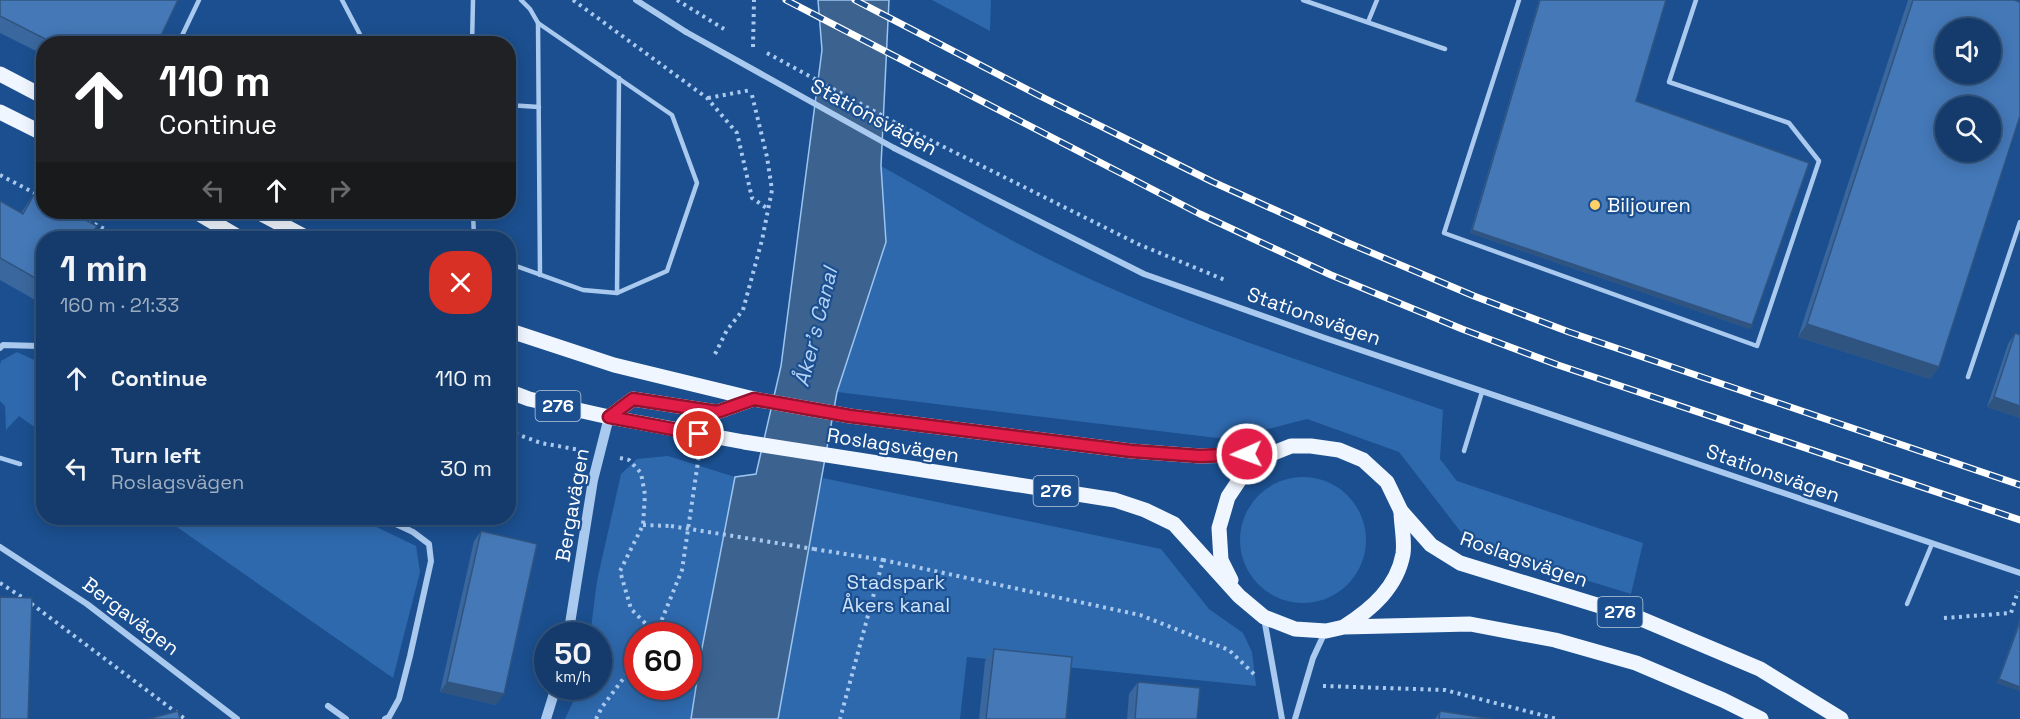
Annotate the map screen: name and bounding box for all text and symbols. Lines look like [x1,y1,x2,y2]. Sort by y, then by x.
map controls [1935,18,2001,162]
button: sound [1935,18,2001,84]
text: 110 m [159,55,271,108]
icon: ahead [60,60,138,138]
street label: Stationsvägen [806,73,942,161]
button: search [1935,96,2001,162]
text: Continue [159,107,277,142]
icon: left [197,174,230,207]
icon: ahead [260,174,293,207]
icon: right [323,174,356,207]
place label: Biljouren [1607,192,1691,218]
marker: Biljouren [1588,198,1602,212]
text: 1 min [60,246,148,292]
button: close [429,251,492,314]
water label: Åker's Canal [788,262,844,389]
street label: Stationsvägen [1244,281,1384,351]
text: 160 m · 21:33 [60,292,179,318]
icon: ahead [60,362,93,395]
text: Continue [111,364,207,392]
text: 110 m [435,364,492,392]
road number: 276 [536,391,580,421]
pin [673,408,724,459]
icon: arrive [682,417,715,450]
street label: Roslagsvägen [825,422,961,468]
position arrow [1215,422,1279,486]
street label: Stationsvägen [1703,438,1843,508]
text: Turn left [111,441,201,469]
street label: Bergavägen [549,446,595,564]
icon: left [60,452,93,485]
text: 30 m [440,454,492,482]
text: Roslagsvägen [111,469,244,495]
road number: 276 [1034,476,1078,506]
street label: Roslagsvägen [1457,525,1591,593]
park label: Stadspark Åkers kanal [842,569,950,618]
street label: Bergavägen [77,571,185,661]
road number: 276 [1598,597,1642,627]
speed limit sign: 60 [624,622,702,700]
text: 50 [554,634,592,673]
text: km/h [555,667,591,686]

